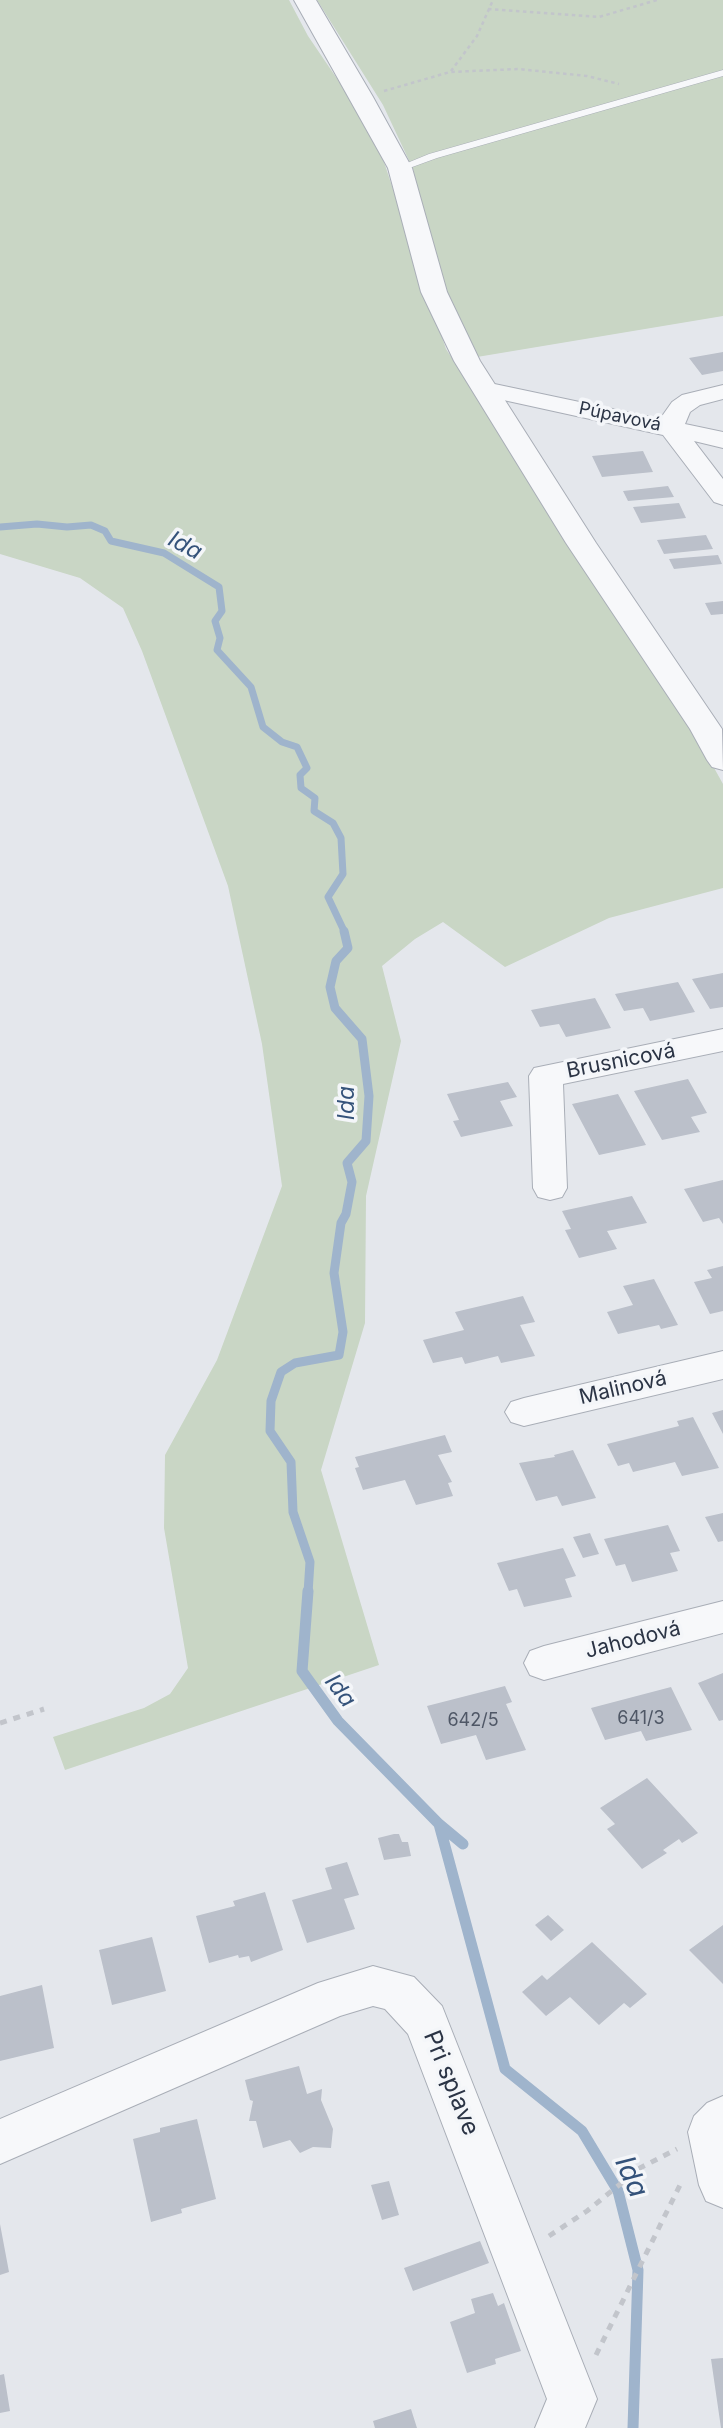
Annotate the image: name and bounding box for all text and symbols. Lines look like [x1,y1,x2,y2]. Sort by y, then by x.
street label: Púpavová [577,398,663,436]
water label: Ida [163,526,207,566]
street label: Brusnicová [564,1038,678,1084]
water label: Ida [333,1086,361,1120]
street label: Malinová [577,1366,669,1410]
street label: Jahodová [583,1616,683,1664]
water label: Ida [319,1669,361,1713]
house number: 641/3 [617,1708,665,1730]
house number: 642/5 [447,1710,499,1732]
street label: Pri splave [417,2026,485,2140]
water label: Ida [607,2151,655,2203]

